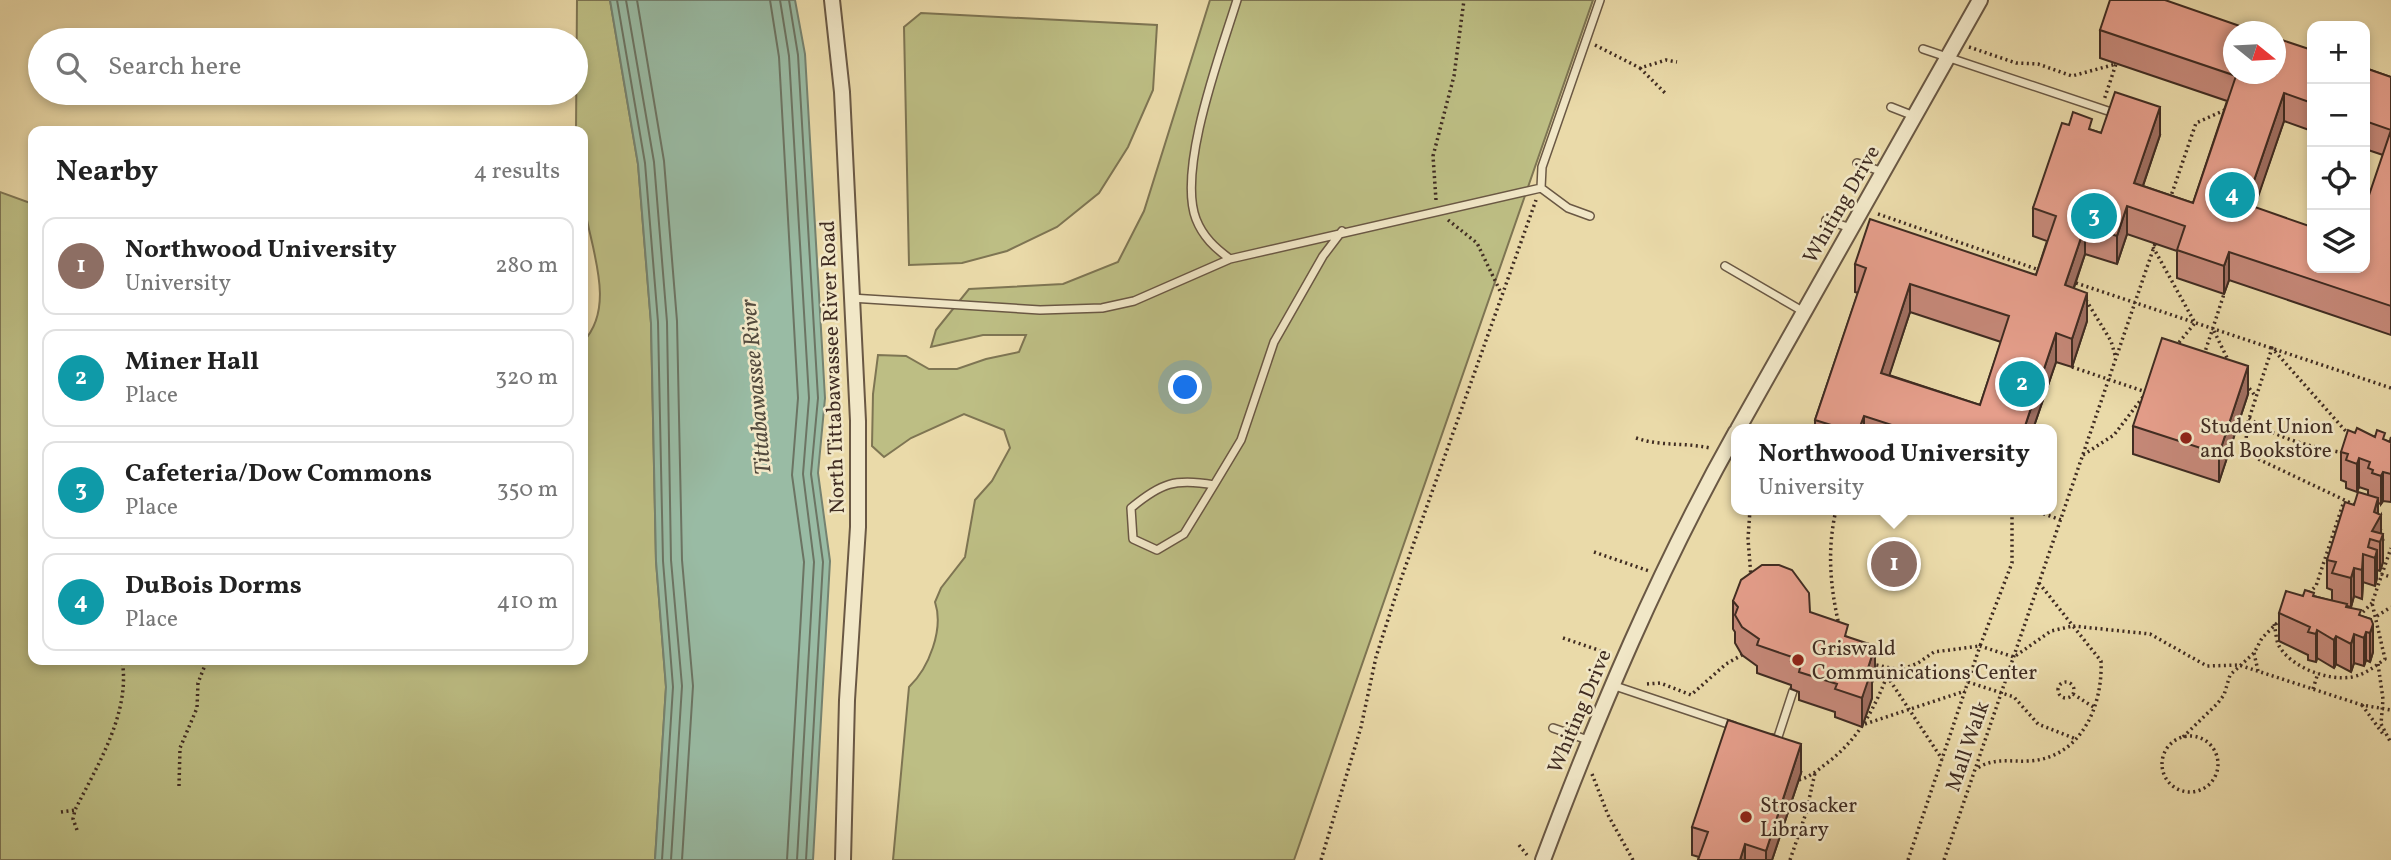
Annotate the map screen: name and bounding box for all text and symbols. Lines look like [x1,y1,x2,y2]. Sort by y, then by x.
north arrow [2223,21,2286,84]
map controls [2307,21,2370,273]
button: + [2307,21,2370,84]
search box [28,28,588,105]
icon: search [52,48,90,86]
text: Search here [108,49,241,85]
button: − [2307,84,2370,147]
street label: Whiting Drive [1797,140,1888,269]
button: locate [2307,147,2370,210]
text: Nearby [56,151,158,193]
text: 4 results [474,156,560,188]
pin: 4 [2209,169,2255,221]
pin: 3 [2071,190,2117,242]
button: layers [2307,210,2370,273]
street label: North Tittabawassee River Road [814,220,853,514]
text: Northwood University [125,232,396,268]
text: 1 [76,250,86,282]
text: 280 m [495,250,558,282]
text: University [125,268,231,300]
water label: Tittabawassee River [733,297,781,476]
text: Miner Hall [125,344,259,380]
pin: 2 [1999,358,2045,410]
text: 2 [75,362,87,394]
text: 320 m [495,362,558,394]
your location [1168,370,1202,404]
text: Place [125,380,178,412]
place label: Student Union and Bookstore [2200,413,2333,466]
popup [1731,424,2057,515]
marker: Student Union and Bookstore [2178,430,2194,446]
text: Northwood University [1758,436,2030,472]
text: Cafeteria/Dow Commons [125,456,432,492]
text: University [1758,472,1864,504]
text: 3 [75,474,87,506]
text: 350 m [497,474,558,506]
text: Place [125,492,178,524]
pin: 1 [1871,538,1917,590]
text: DuBois Dorms [125,568,302,604]
text: 4 [74,586,88,618]
text: 410 m [497,586,558,618]
text: Place [125,604,178,636]
place label: Griswald Communications Center [1812,635,2037,688]
street label: Whiting Drive [1541,645,1620,778]
marker: Griswald Communications Center [1790,652,1806,668]
street label: Mall Walk [1939,697,1998,796]
place label: Strosacker Library [1760,792,1857,845]
marker: Strosacker Library [1738,809,1754,825]

